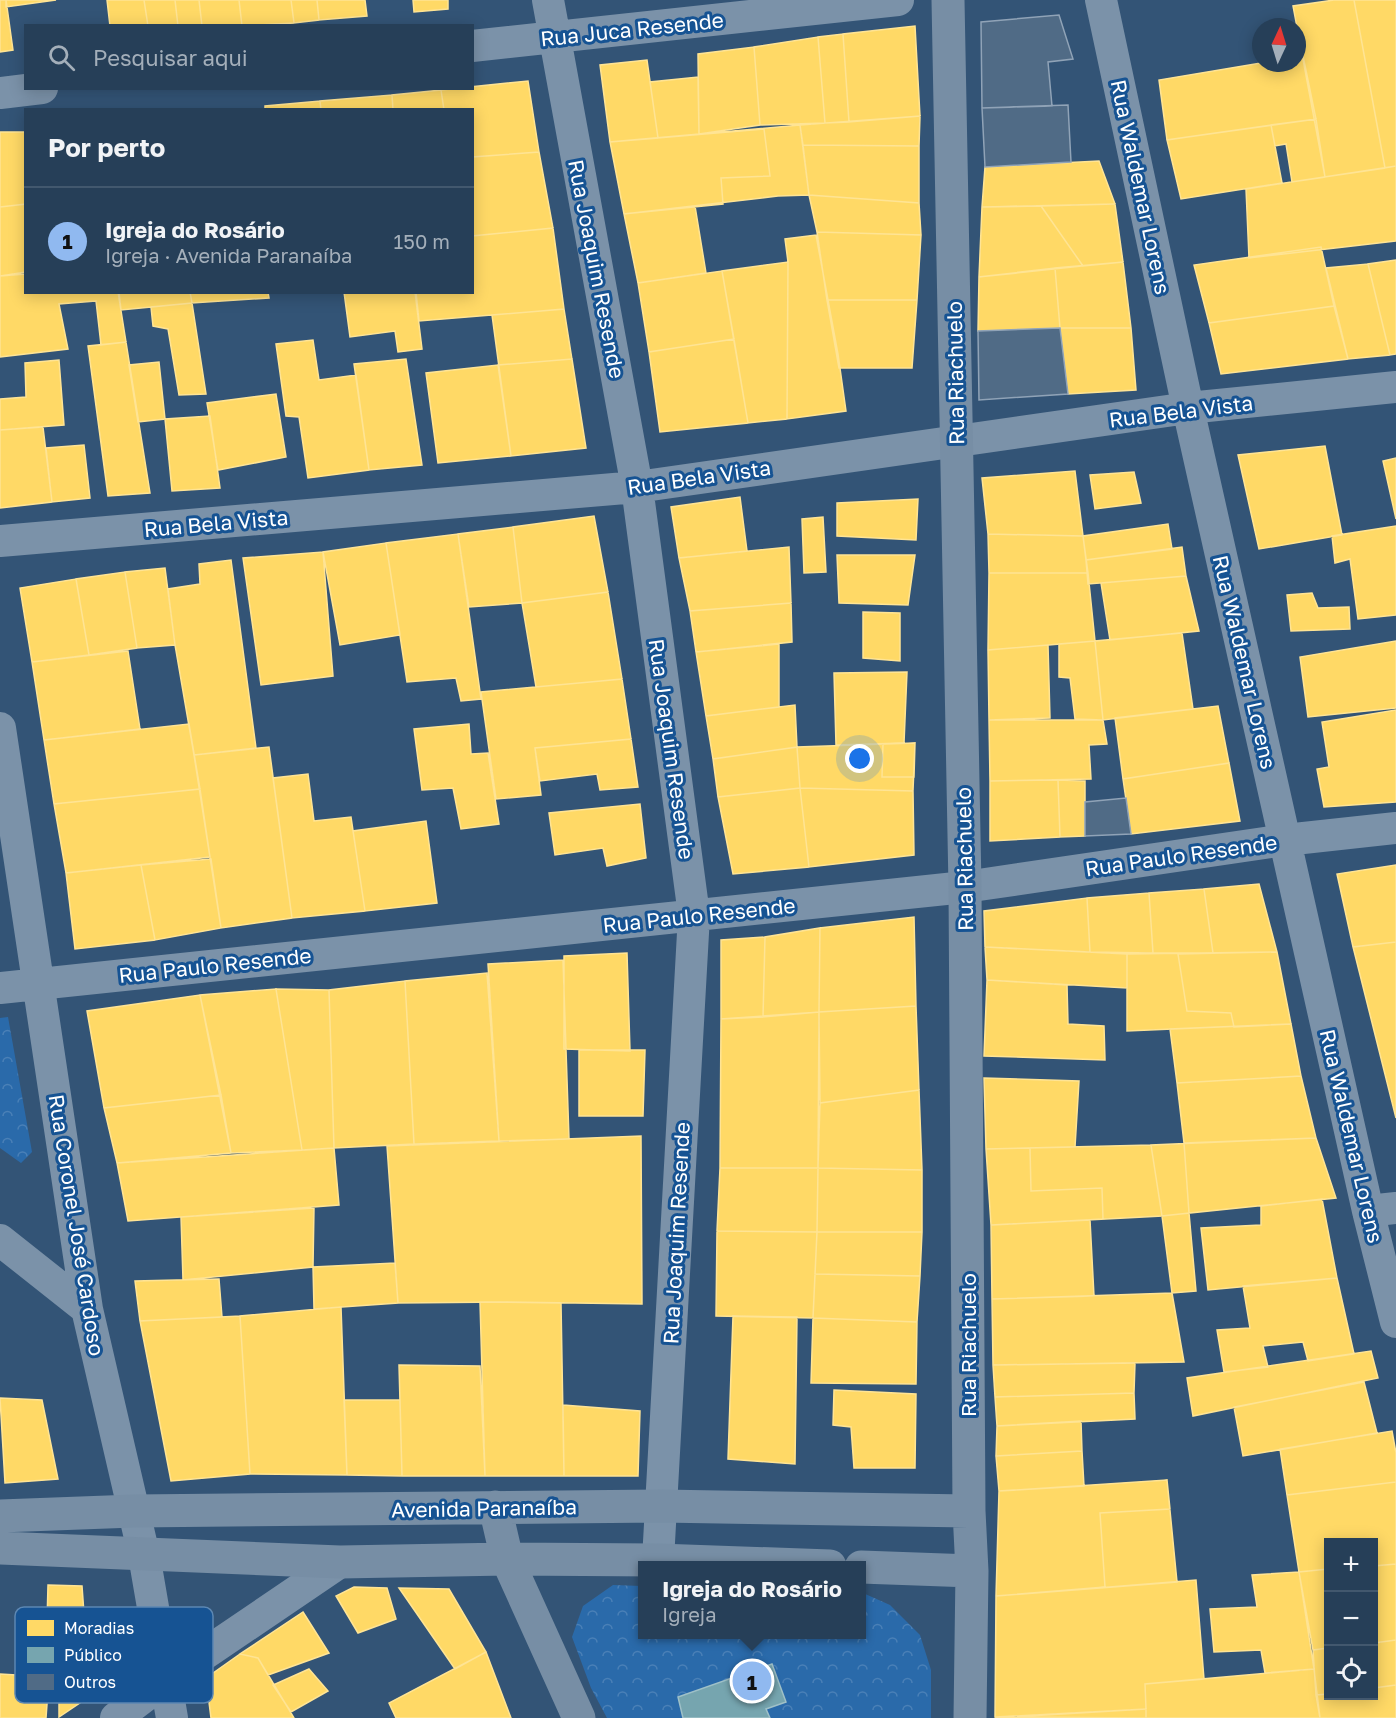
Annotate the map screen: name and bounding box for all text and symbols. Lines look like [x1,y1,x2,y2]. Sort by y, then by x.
street label: Rua Juca Resende [539,6,725,52]
north arrow [1252,18,1306,72]
search box [24,24,474,90]
icon: search [45,41,78,74]
text: Pesquisar aqui [93,44,248,71]
street label: Rua Waldemar Lorens [1106,77,1176,297]
text: Por perto [48,132,165,163]
street label: Rua Joaquim Resende [563,157,631,381]
text: Igreja do Rosário [105,216,285,243]
text: 1 [62,229,73,253]
text: 150 m [394,229,450,253]
text: Igreja · Avenida Paranaíba [105,243,352,267]
street label: Rua Riachuelo [941,301,969,445]
street label: Rua Bela Vista [1108,389,1254,433]
street label: Rua Bela Vista [625,454,773,500]
street label: Rua Bela Vista [143,504,289,542]
street label: Rua Waldemar Lorens [1208,552,1282,772]
street label: Rua Joaquim Resende [644,637,700,861]
your location [845,744,874,773]
street label: Rua Riachuelo [950,787,978,931]
street label: Rua Paulo Resende [1083,829,1279,881]
street label: Rua Paulo Resende [601,892,797,938]
street label: Rua Paulo Resende [117,942,313,988]
street label: Rua Waldemar Lorens [1315,1026,1389,1246]
street label: Rua Coronel José Cardoso [43,1092,111,1358]
street label: Rua Joaquim Resende [657,1121,695,1345]
street label: Rua Riachuelo [955,1273,981,1417]
street label: Avenida Paranaíba [391,1493,577,1523]
map controls [1324,1538,1378,1700]
button: + [1324,1538,1378,1592]
popup [638,1561,866,1639]
text: Igreja do Rosário [662,1575,842,1602]
button: − [1324,1592,1378,1646]
text: Igreja [662,1602,717,1626]
legend [15,1607,213,1703]
text: Moradias [64,1618,134,1638]
text: Público [64,1645,122,1665]
button: locate [1324,1646,1378,1700]
pin: 1 [732,1658,771,1704]
text: Outros [64,1672,116,1692]

